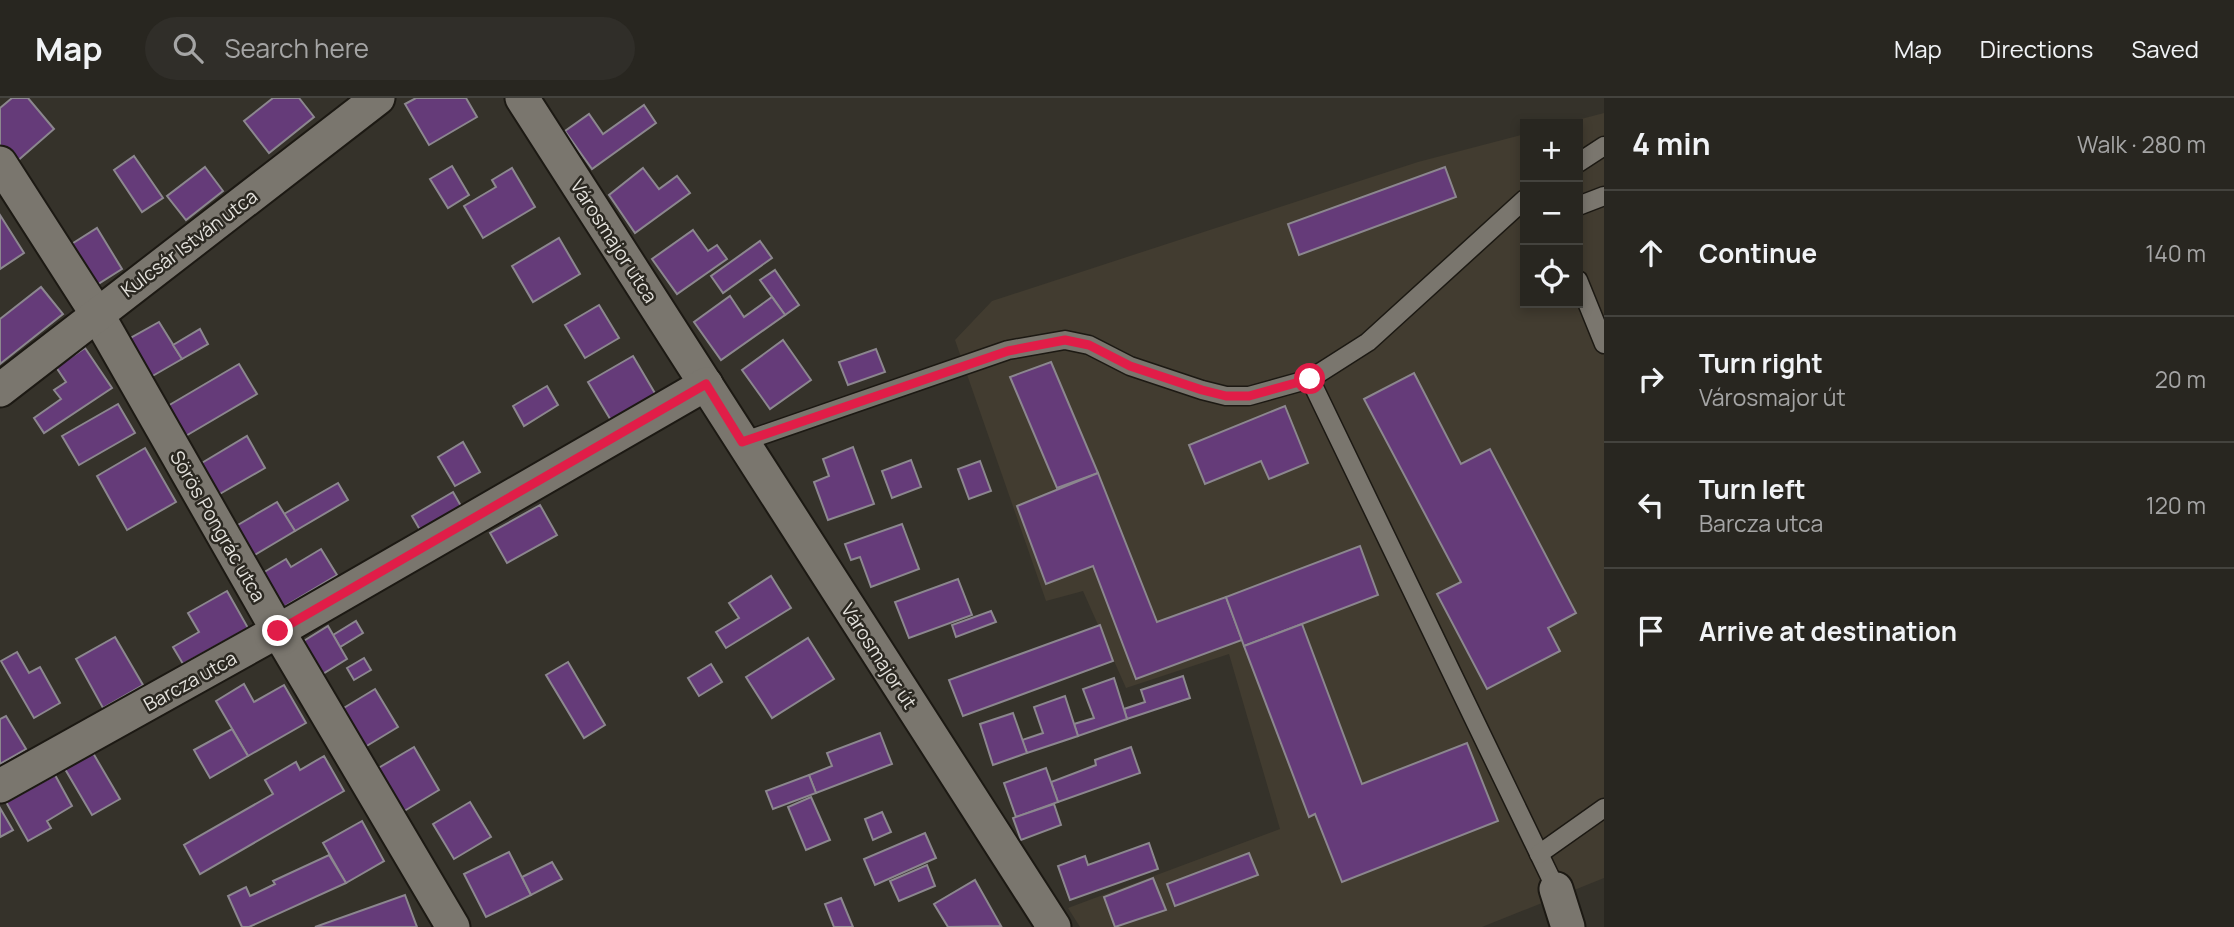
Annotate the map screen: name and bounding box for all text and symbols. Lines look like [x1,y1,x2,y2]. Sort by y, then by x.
search box [145,17,635,80]
text: Map [35,26,103,71]
icon: search [169,29,207,67]
text: Search here [225,30,369,66]
text: Map [1894,32,1942,65]
text: Directions [1980,32,2093,65]
text: Saved [2131,32,2199,65]
map controls [1520,119,1583,308]
button: + [1520,119,1583,182]
text: 4 min [1632,123,1710,164]
text: Walk · 280 m [2077,128,2206,160]
street label: Városmajor utca [564,174,664,308]
button: − [1520,182,1583,245]
street label: Kulcsár István utca [116,183,262,303]
icon: ahead [1632,234,1670,272]
text: Continue [1699,235,1817,271]
text: 140 m [2145,237,2206,269]
button: locate [1520,245,1583,308]
text: Turn right [1699,345,1823,381]
icon: right [1632,360,1670,398]
route start [1294,363,1325,394]
text: 20 m [2155,363,2206,395]
text: Városmajor út [1699,381,1846,413]
street label: Sörös Pongrác utca [164,446,272,606]
text: Turn left [1699,471,1806,507]
icon: left [1632,486,1670,524]
text: 120 m [2146,489,2206,521]
text: Barcza utca [1699,507,1823,539]
street label: Városmajor út [835,598,923,714]
icon: arrive [1632,612,1670,650]
text: Arrive at destination [1699,613,1957,649]
route end [262,615,293,646]
street label: Barcza utca [139,645,241,717]

